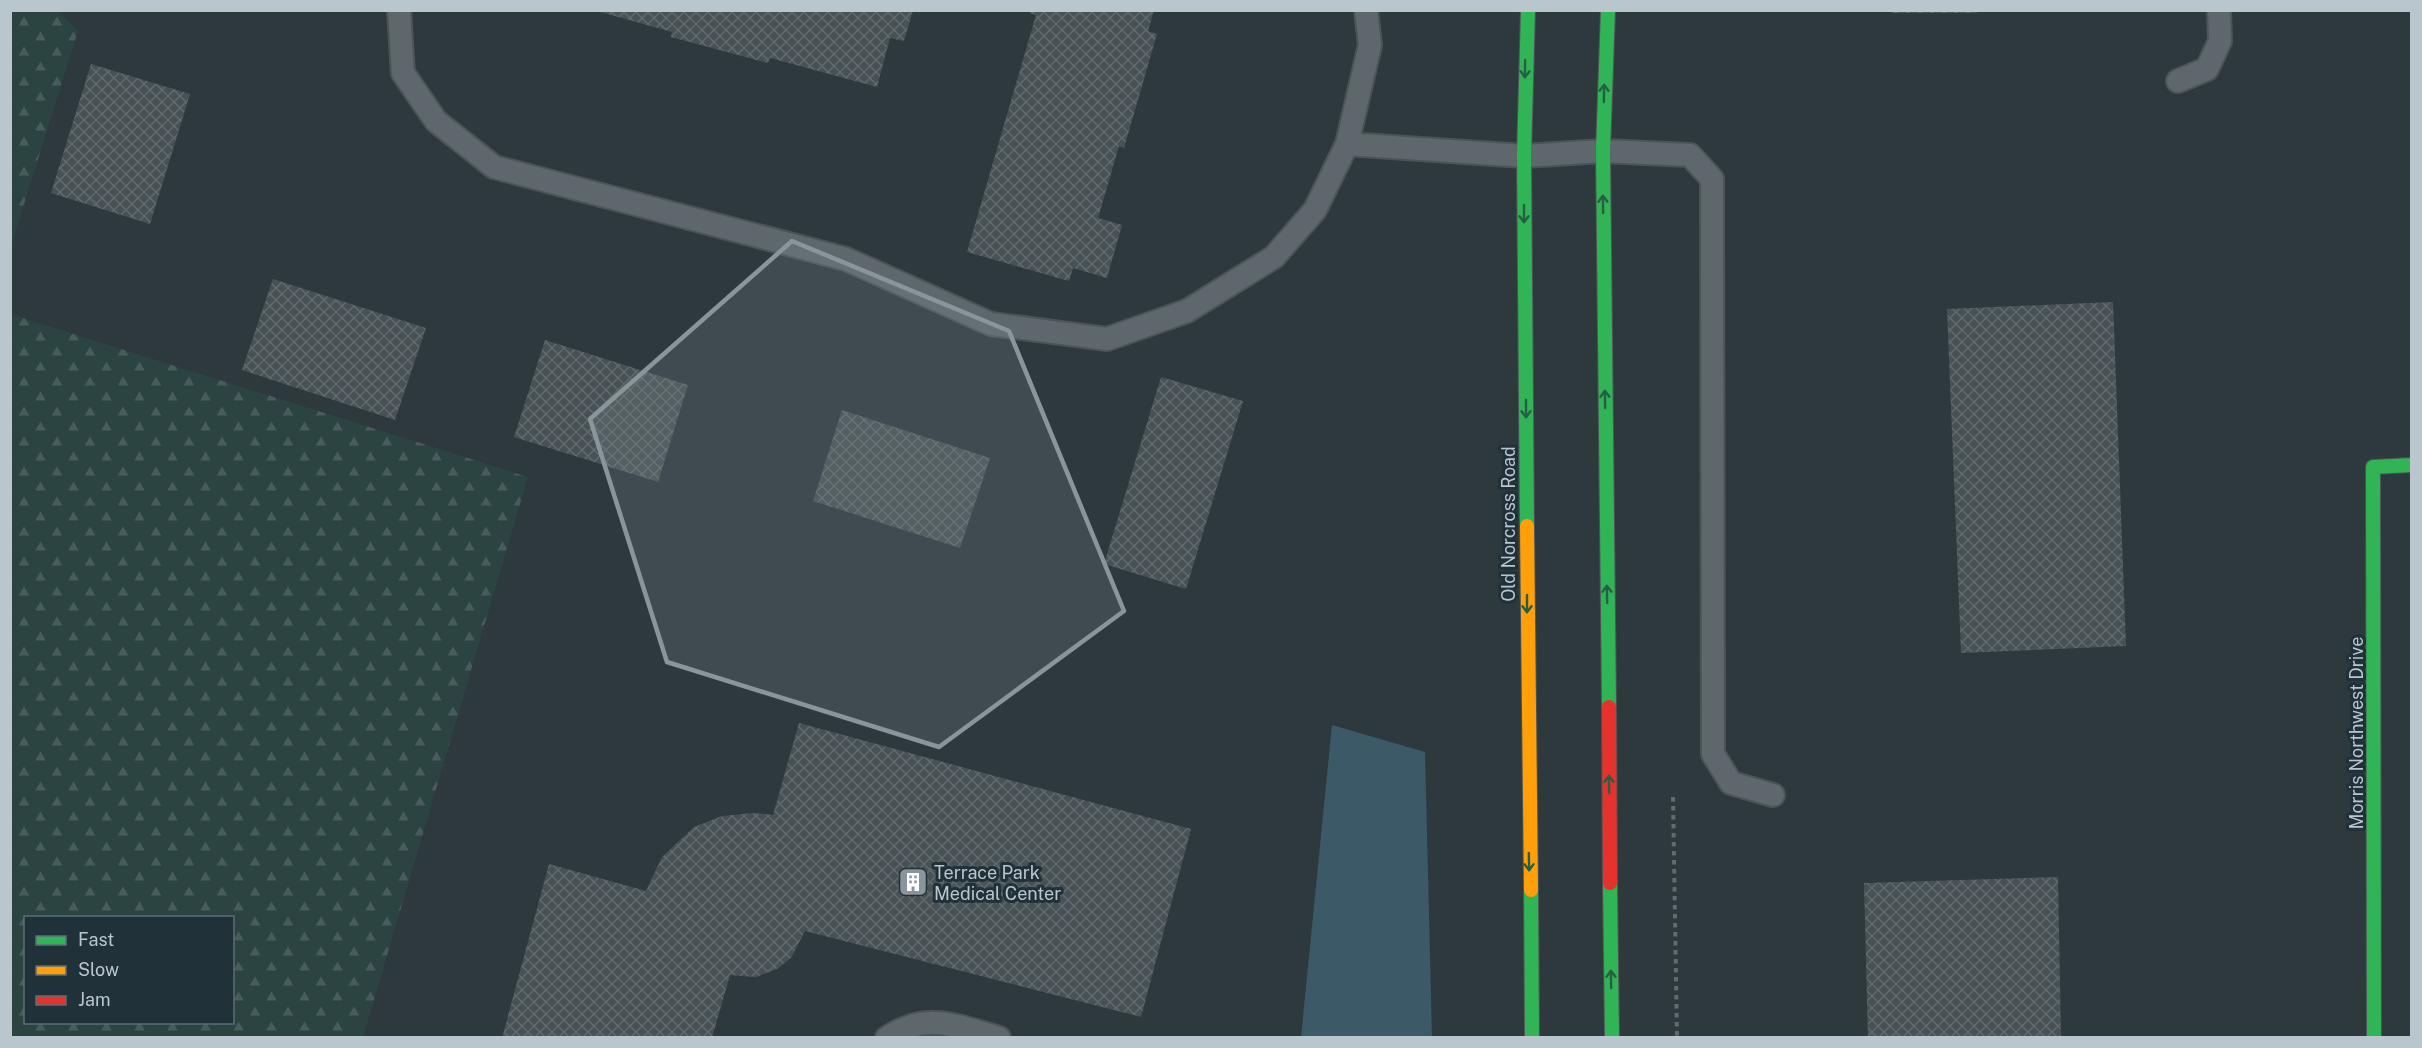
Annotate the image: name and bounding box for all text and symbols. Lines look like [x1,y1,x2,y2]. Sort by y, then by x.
one-way arrow [1519,58,1531,78]
one-way arrow [1599,83,1610,103]
one-way arrow [1598,194,1609,214]
one-way arrow [1519,204,1530,224]
one-way arrow [1600,389,1611,409]
one-way arrow [1520,399,1532,419]
street label: Old Norcross Road [1498,446,1519,602]
one-way arrow [1601,584,1613,604]
one-way arrow [1521,594,1533,614]
street label: Morris Northwest Drive [2346,637,2367,829]
one-way arrow [1603,775,1615,795]
one-way arrow [1523,852,1535,872]
place label: Terrace Park Medical Center [934,862,1061,904]
building icon: Terrace Park Medical Center [897,866,929,898]
legend [24,916,234,1024]
text: Fast [78,929,114,950]
text: Slow [78,959,119,980]
one-way arrow [1605,970,1617,990]
text: Jam [78,989,111,1010]

